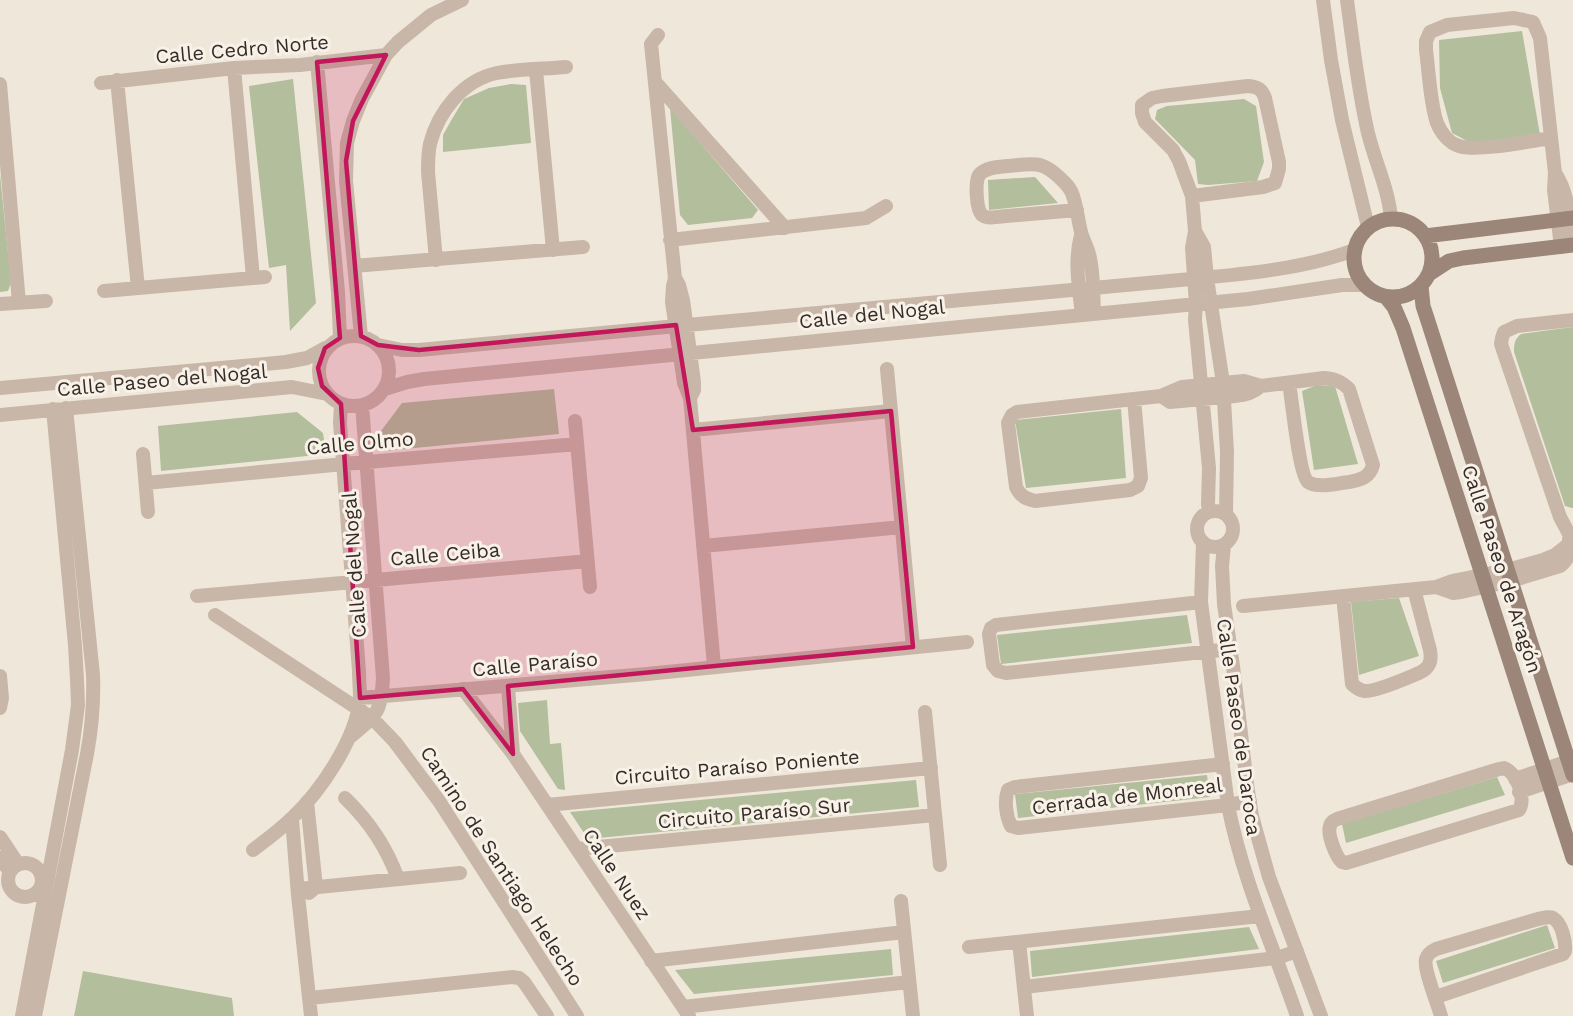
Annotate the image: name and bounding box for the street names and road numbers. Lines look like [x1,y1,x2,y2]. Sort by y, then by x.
street label: Calle Cedro Norte [154,29,330,69]
street label: Calle del Nogal [798,294,946,334]
street label: Calle Paseo del Nogal [56,359,268,401]
street label: Calle Olmo [305,426,415,460]
street label: Calle Paseo de Aragón [1457,462,1547,676]
street label: Calle del Nogal [337,491,371,639]
street label: Calle Ceiba [389,537,501,571]
street label: Calle Paseo de Daroca [1212,617,1266,837]
street label: Calle Paraíso [471,647,599,681]
street label: Camino de Santiago Helecho [415,741,589,991]
street label: Circuito Paraíso Poniente [614,744,860,790]
street label: Cerrada de Monreal [1030,772,1224,820]
street label: Circuito Paraíso Sur [657,793,851,833]
street label: Calle Nuez [578,824,656,924]

